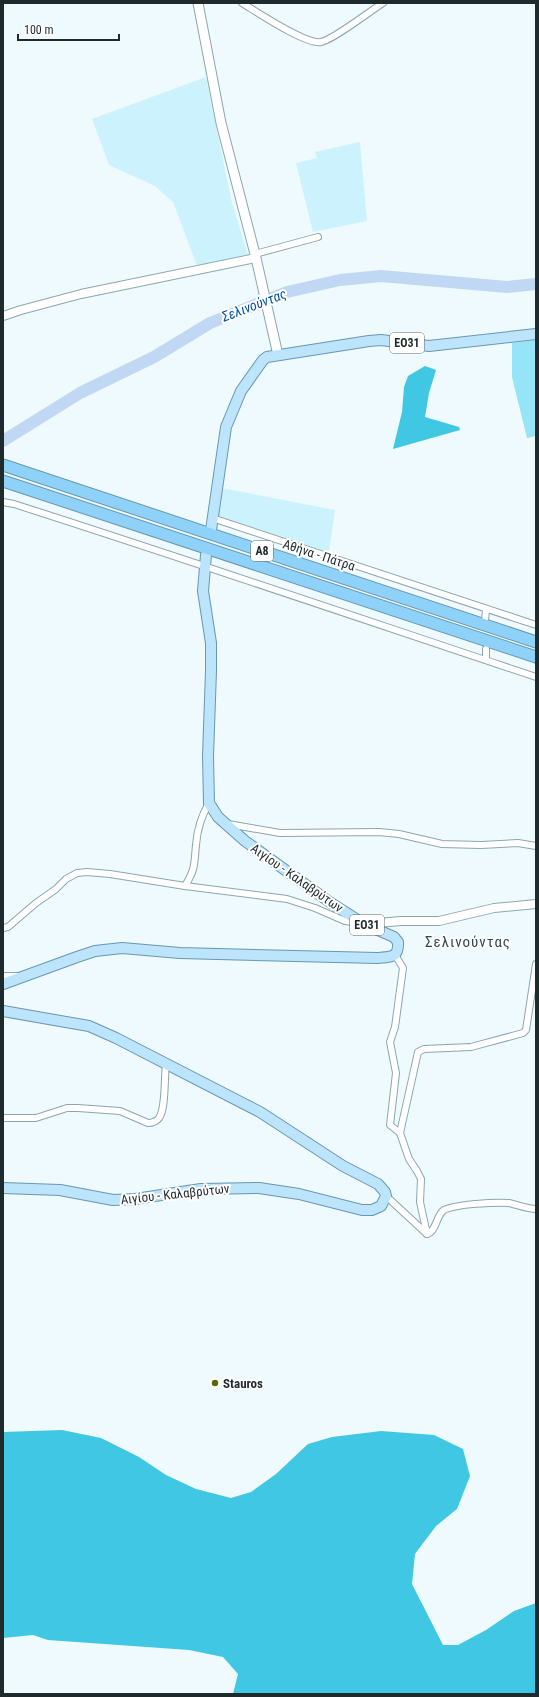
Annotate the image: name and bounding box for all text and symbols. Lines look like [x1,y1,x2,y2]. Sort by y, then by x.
scale bar [18,16,119,42]
text: 100 m [24,23,54,37]
water label: Σελινούντας [219,285,289,325]
road number: ΕΟ31 [390,333,424,353]
street label: Αθήνα - Πάτρα [281,536,357,574]
road number: Α8 [251,541,273,561]
street label: Αιγίου - Καλαβρύτων [248,841,346,916]
road number: ΕΟ31 [350,915,384,935]
district label: Σελινούντας [425,933,511,951]
street label: Αιγίου - Καλαβρύτων [120,1181,231,1207]
place label: Stauros [223,1376,263,1391]
marker: Stauros [210,1378,220,1388]

